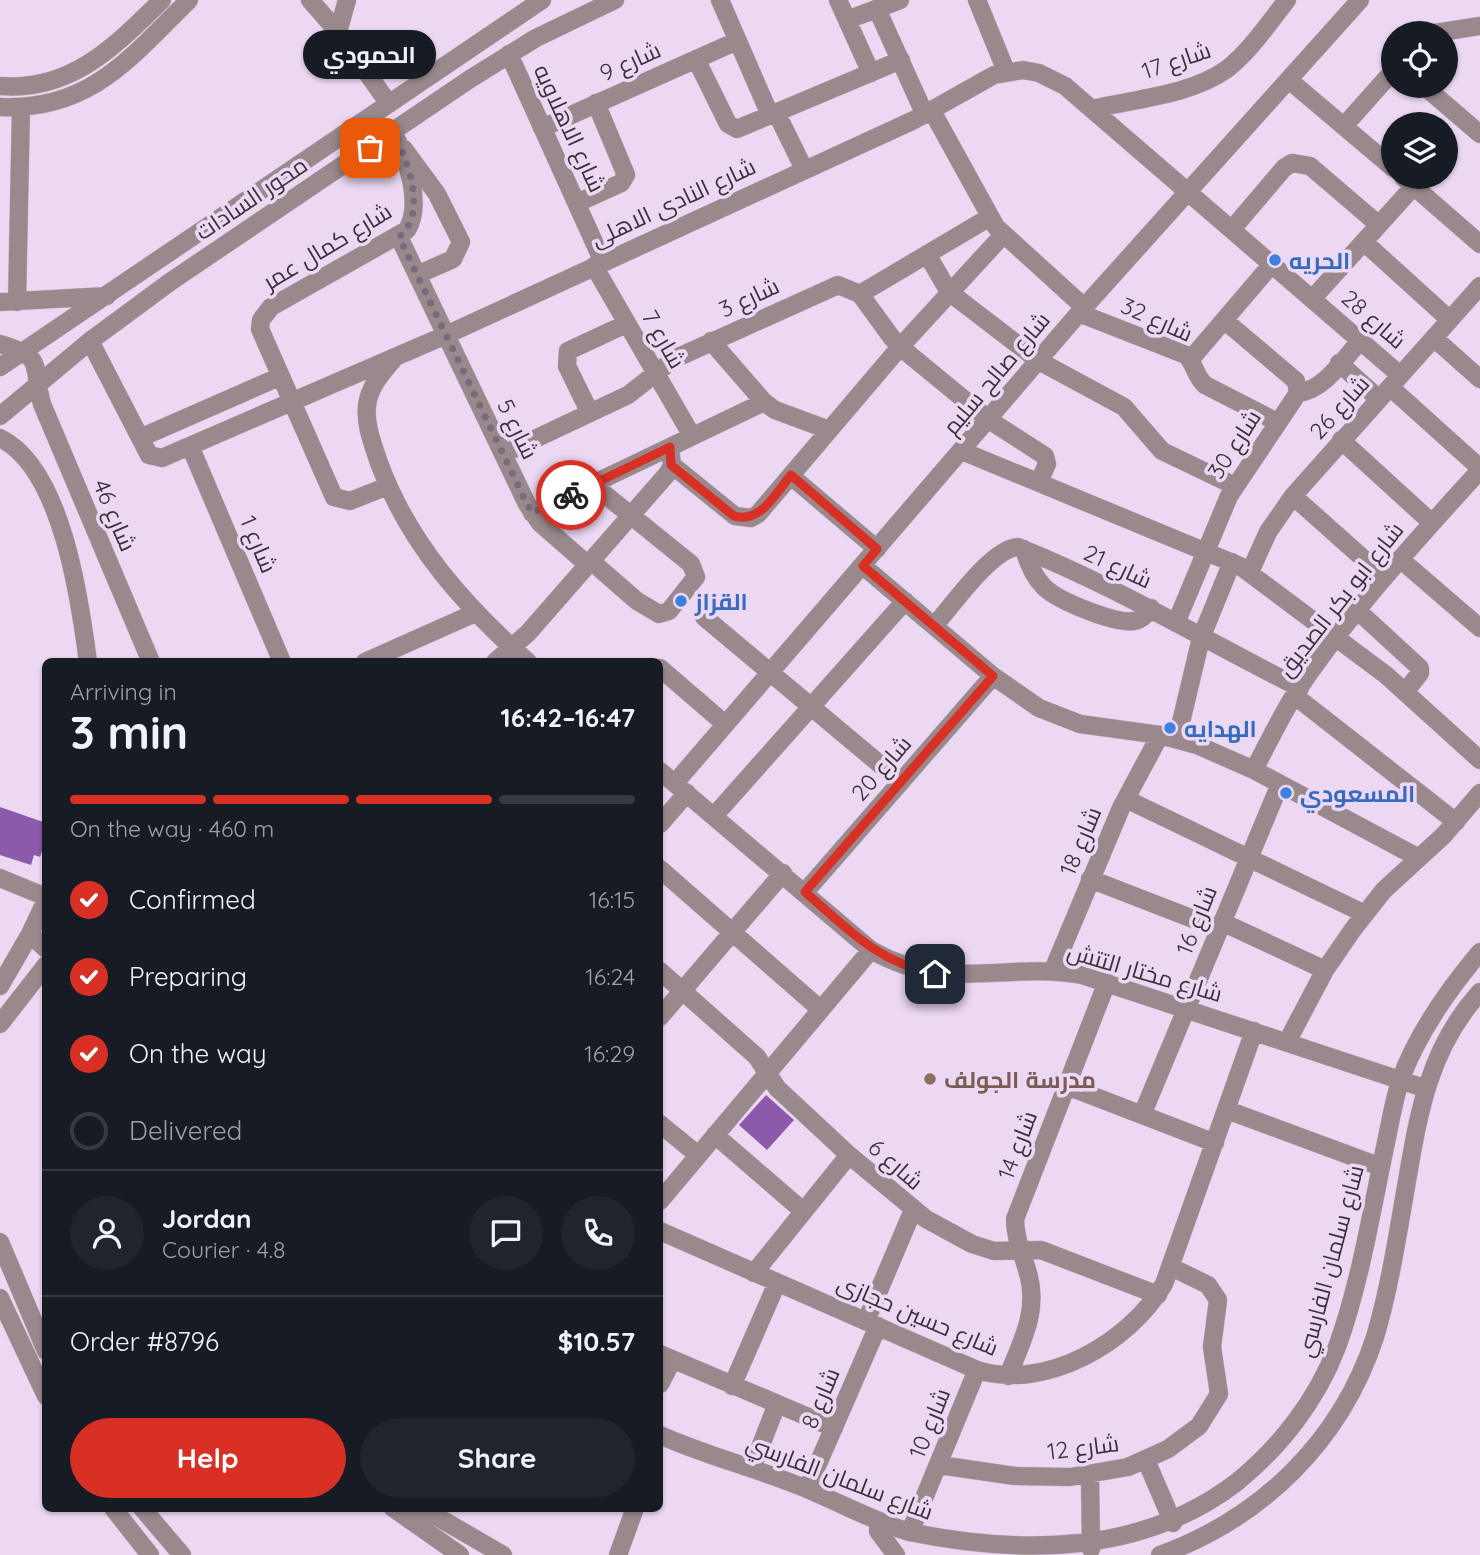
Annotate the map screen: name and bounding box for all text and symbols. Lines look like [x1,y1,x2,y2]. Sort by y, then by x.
map controls [1381,21,1458,189]
button: locate [1381,21,1458,98]
callout: الحمودي [304,29,436,78]
street label: شارع 9 [595,35,666,89]
street label: شارع 17 [1138,35,1215,87]
text: الحمودي [323,40,416,69]
street label: شارع الاهلاويه [526,60,612,197]
button: layers [1381,112,1458,189]
pin [340,118,400,178]
icon: bag [351,129,389,167]
street label: محور السادات [189,150,313,246]
street label: شارع النادى الاهلى [586,151,761,255]
street label: شارع كمال عمر [256,196,398,299]
place label: الحريه [1289,246,1350,275]
marker: الحريه [1267,252,1283,268]
street label: شارع 3 [714,271,784,325]
street label: شارع 28 [1334,283,1412,356]
street label: شارع 32 [1116,290,1197,349]
street label: شارع 7 [634,305,692,374]
street label: شارع صالح سليم [936,306,1057,442]
street label: شارع 26 [1303,369,1377,446]
street label: شارع 5 [489,394,545,465]
street label: شارع 30 [1201,404,1269,485]
courier [536,460,606,530]
street label: شارع 46 [85,475,143,556]
icon: bike [552,476,590,514]
street label: شارع 1 [232,511,284,578]
street label: شارع ابو بكر الصديق [1271,516,1411,683]
street label: شارع 21 [1078,538,1157,596]
place label: القزاز [694,587,748,616]
marker: القزاز [673,593,689,609]
text: Arriving in [70,677,177,706]
text: 16:42–16:47 [501,701,635,734]
text: 3 min [70,703,188,761]
place label: الهدايه [1184,714,1257,743]
marker: الهدايه [1162,720,1178,736]
street label: شارع 20 [845,729,919,808]
place label: المسعودي [1300,779,1415,813]
marker: المسعودي [1278,785,1294,801]
street label: شارع 18 [1053,802,1109,880]
text: On the way · 460 m [70,814,274,843]
icon: check [70,881,108,919]
street label: شارع 16 [1169,881,1225,959]
text: Confirmed [129,883,256,916]
text: 16:15 [589,885,635,914]
street label: شارع مختار التتش [1064,936,1226,1010]
pin [905,944,965,1004]
icon: home [916,955,954,993]
icon: check [70,958,108,996]
text: Preparing [129,960,247,993]
text: 16:24 [585,962,635,991]
icon: check [70,1035,108,1073]
text: On the way [129,1037,267,1070]
text: 16:29 [584,1039,635,1068]
place label: مدرسة الجولف [944,1065,1096,1094]
marker: مدرسة الجولف [922,1071,938,1087]
street label: شارع 14 [991,1107,1045,1184]
text: Delivered [129,1114,242,1147]
street label: شارع 6 [861,1132,929,1197]
street label: شارع سلمان الفارسي [1290,1162,1373,1361]
button: person [70,1196,144,1270]
button: chat [469,1196,543,1270]
button: phone [561,1196,635,1270]
text: Jordan [162,1202,251,1235]
text: Courier · 4.8 [162,1235,285,1264]
street label: شارع حسين حجازى [832,1268,1003,1364]
text: Order #8796 [70,1325,219,1358]
text: $10.57 [558,1325,635,1358]
street label: شارع 8 [794,1363,848,1434]
street label: شارع 10 [902,1384,958,1463]
button: Help [70,1418,346,1498]
button: Share [360,1418,635,1498]
street label: شارع سلمان الفارسي [741,1428,938,1529]
street label: شارع 12 [1045,1428,1121,1468]

